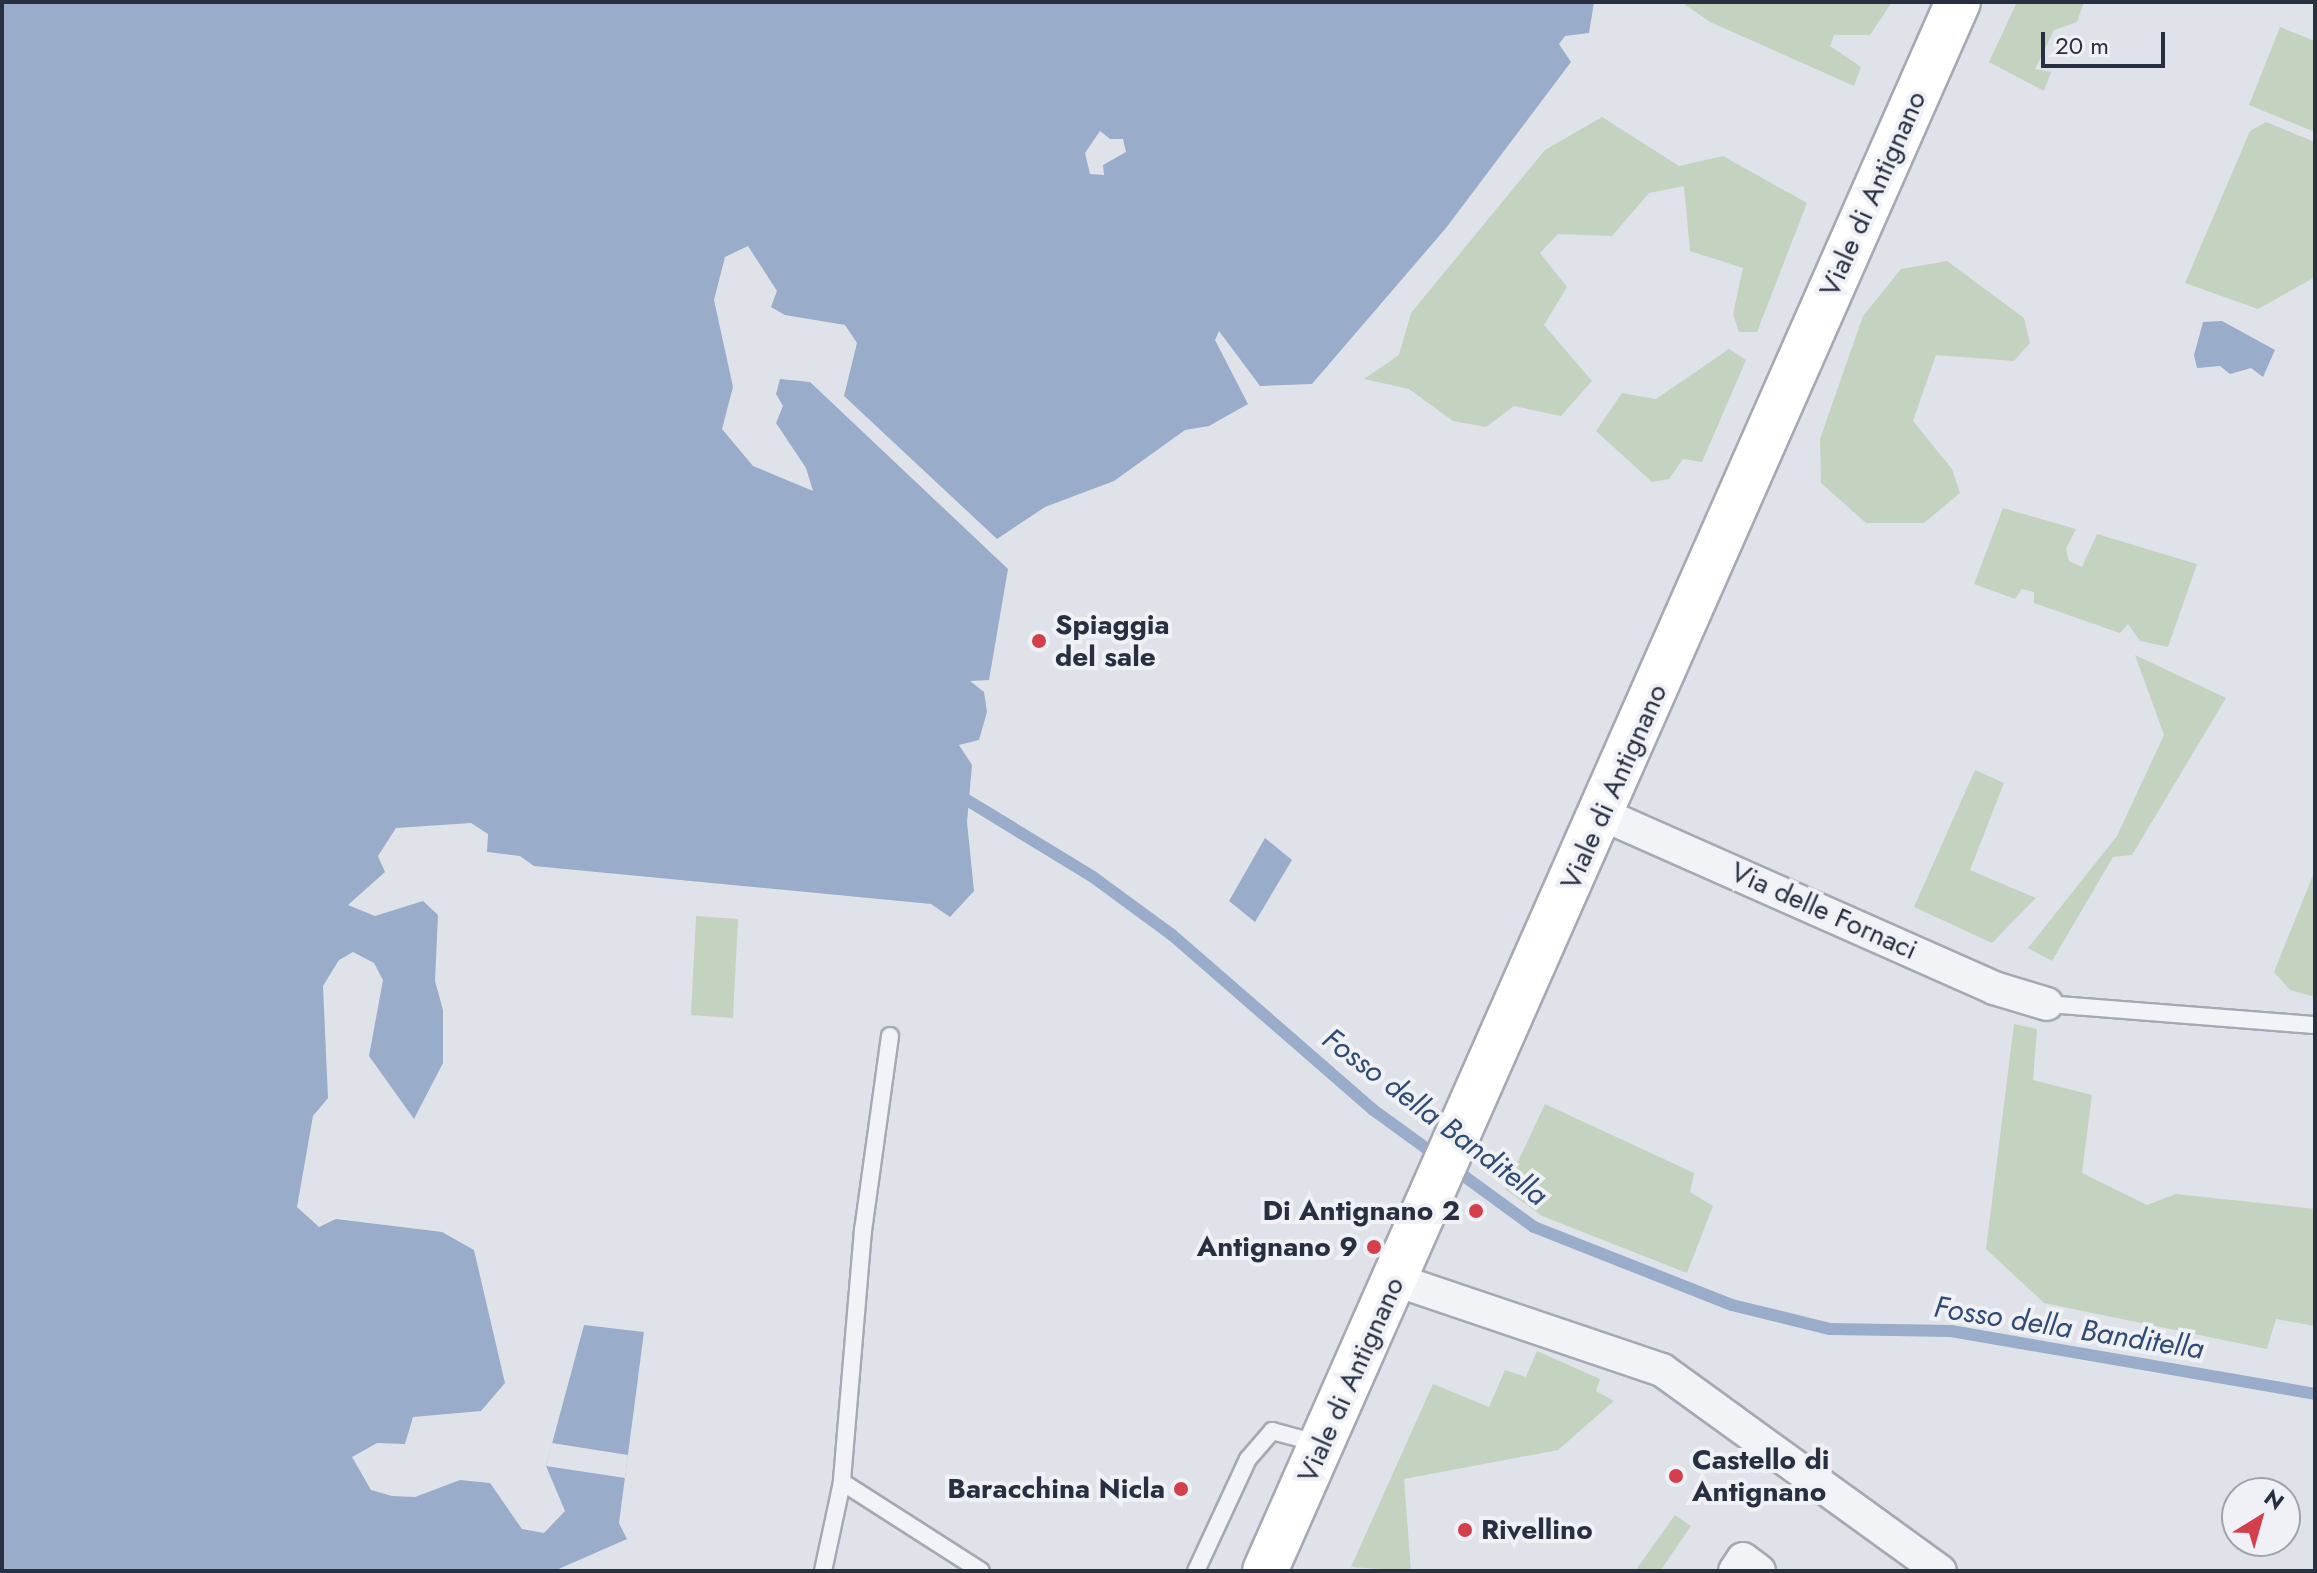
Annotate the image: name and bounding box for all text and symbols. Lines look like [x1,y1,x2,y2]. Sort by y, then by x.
scale bar [2045,16,2169,66]
text: 20 m [2055,28,2109,63]
street label: Viale di Antignano [1813,86,1933,302]
place label: Spiaggia del sale [1055,608,1170,674]
marker: Spiaggia del sale [1030,632,1048,650]
street label: Viale di Antignano [1554,679,1674,895]
street label: Via delle Fornaci [1726,855,1922,967]
water label: Fosso della Banditella [1315,1021,1555,1213]
place label: Di Antignano 2 [1262,1194,1460,1228]
marker: Di Antignano 2 [1467,1202,1485,1220]
place label: Antignano 9 [1197,1230,1358,1264]
marker: Antignano 9 [1365,1238,1383,1256]
street label: Viale di Antignano [1291,1272,1411,1488]
water label: Fosso della Banditella [1931,1289,2207,1367]
place label: Castello di Antignano [1692,1443,1829,1509]
marker: Castello di Antignano [1667,1467,1685,1485]
place label: Baracchina Nicla [947,1472,1165,1506]
north arrow [2221,1477,2301,1557]
marker: Baracchina Nicla [1172,1480,1190,1498]
text: N [2258,1481,2291,1517]
place label: Rivellino [1481,1513,1593,1547]
marker: Rivellino [1456,1521,1474,1539]

